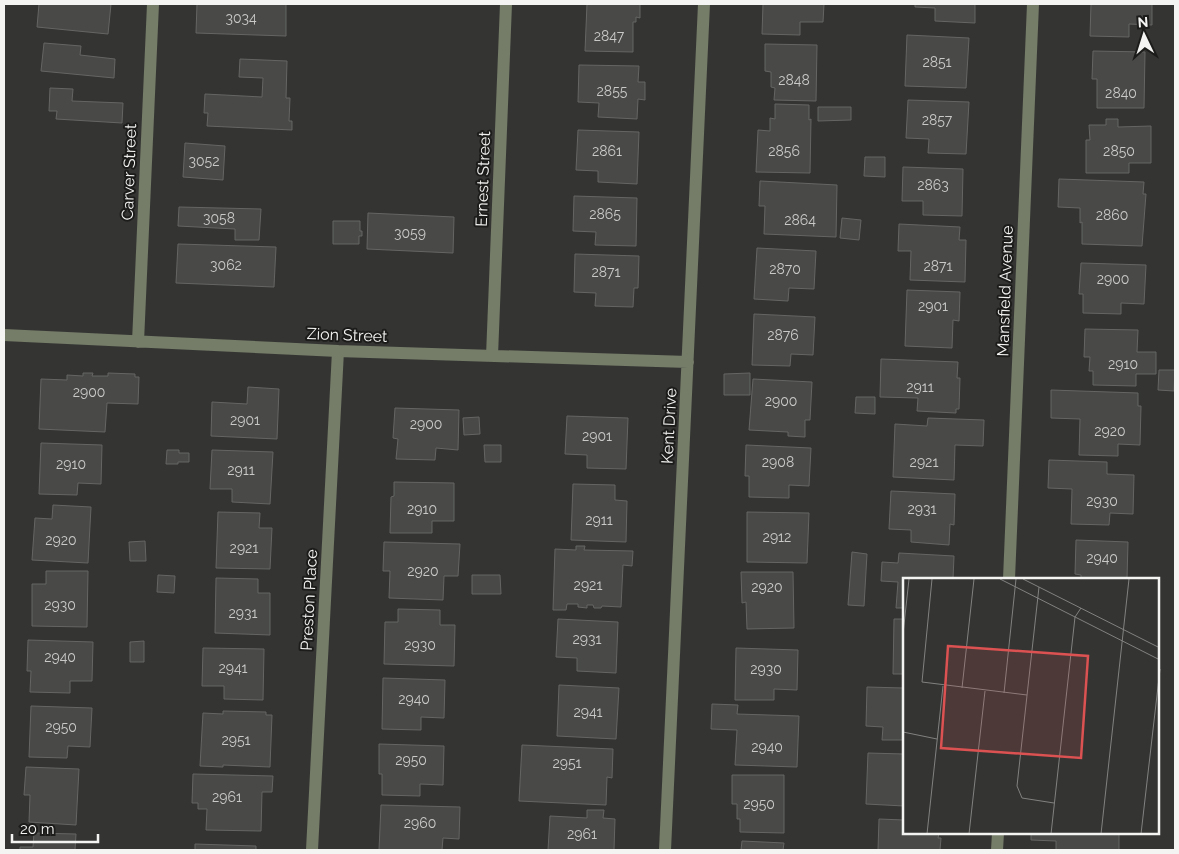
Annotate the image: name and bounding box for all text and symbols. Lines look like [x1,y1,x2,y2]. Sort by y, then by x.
house number: 3034 [225,10,257,26]
north arrow [1119,10,1169,60]
text: N [1137,14,1149,30]
house number: 2847 [594,28,625,44]
house number: 2851 [922,54,952,70]
house number: 2848 [778,72,810,88]
house number: 2855 [597,83,628,99]
house number: 2840 [1105,85,1137,101]
house number: 2857 [922,112,953,128]
street label: Carver Street [118,123,140,221]
street label: Ernest Street [472,130,494,227]
house number: 2861 [592,143,622,159]
house number: 2856 [768,143,800,159]
house number: 2850 [1103,143,1135,159]
house number: 3052 [189,153,219,169]
house number: 2863 [917,177,949,193]
house number: 2865 [589,206,621,222]
house number: 2860 [1096,207,1128,223]
house number: 3058 [203,210,235,226]
house number: 2864 [784,212,816,228]
house number: 3059 [394,225,426,241]
street label: Mansfield Avenue [993,225,1017,357]
house number: 3062 [210,257,242,273]
house number: 2871 [923,258,953,274]
house number: 2870 [769,261,801,277]
house number: 2871 [591,264,621,280]
house number: 2900 [1097,271,1129,287]
house number: 2901 [918,298,948,314]
street label: Zion Street [306,324,388,346]
house number: 2876 [767,327,799,343]
house number: 2910 [1108,356,1138,372]
house number: 2911 [906,379,934,395]
house number: 2900 [73,384,105,400]
street label: Kent Drive [658,388,680,464]
house number: 2900 [765,393,797,409]
house number: 2901 [230,412,260,428]
house number: 2900 [410,416,442,432]
house number: 2920 [1094,423,1126,439]
house number: 2901 [582,428,612,444]
house number: 2908 [762,454,794,470]
house number: 2921 [910,454,938,470]
house number: 2910 [56,456,86,472]
house number: 2911 [227,462,255,478]
house number: 2930 [1086,493,1118,509]
house number: 2910 [407,501,437,517]
house number: 2931 [908,501,936,517]
house number: 2911 [585,512,613,528]
house number: 2912 [763,529,791,545]
house number: 2920 [45,532,77,548]
house number: 2921 [230,540,258,556]
street label: Preston Place [297,549,321,651]
house number: 2940 [1086,550,1118,566]
house number: 2920 [407,563,439,579]
house number: 2921 [574,577,602,593]
inset map [903,578,1159,834]
house number: 2920 [751,579,783,595]
house number: 2930 [44,597,76,613]
house number: 2931 [229,605,257,621]
house number: 2931 [573,631,601,647]
house number: 2930 [404,637,436,653]
house number: 2940 [44,649,76,665]
house number: 2941 [218,660,248,676]
house number: 2930 [750,661,782,677]
house number: 2940 [398,691,430,707]
house number: 2941 [573,704,603,720]
house number: 2950 [45,719,77,735]
house number: 2951 [221,732,251,748]
house number: 2940 [751,739,783,755]
house number: 2950 [395,752,427,768]
house number: 2951 [552,755,582,771]
house number: 2961 [212,789,242,805]
house number: 2950 [743,796,775,812]
scale bar [12,812,99,844]
house number: 2960 [404,815,436,831]
text: 20 m [20,820,55,838]
house number: 2961 [567,826,597,842]

